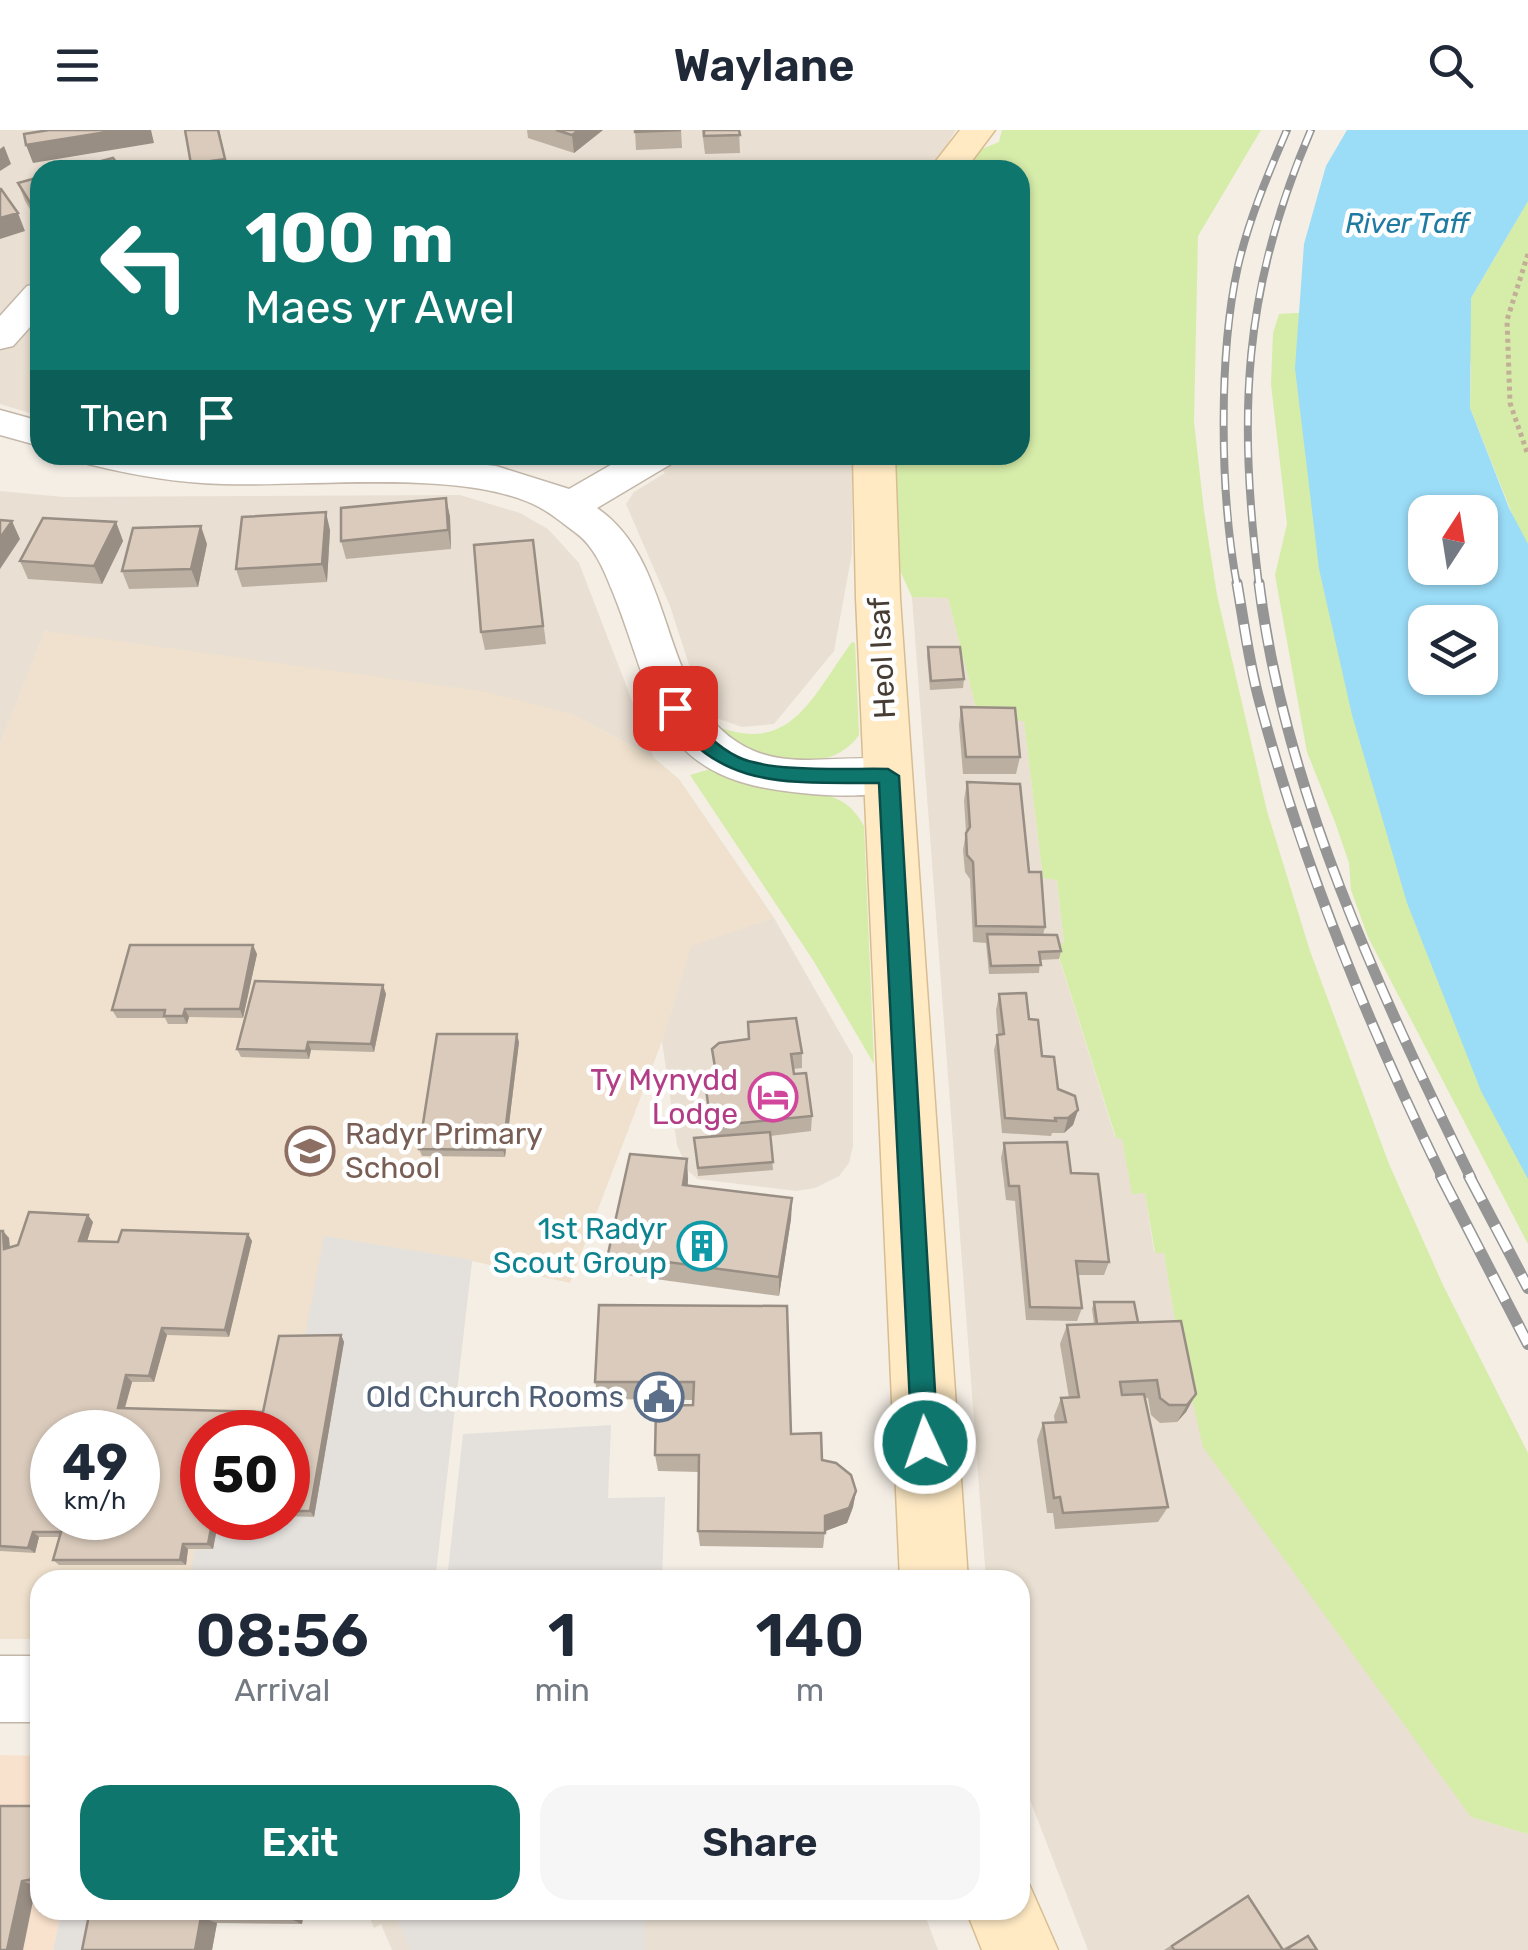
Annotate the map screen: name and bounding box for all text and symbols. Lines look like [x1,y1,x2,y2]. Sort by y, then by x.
icon: menu [50,38,105,93]
icon: search [1423,38,1478,93]
text: Waylane [673,39,855,92]
text: 100 m [245,197,454,280]
icon: left [80,200,210,330]
water label: River Taff [1345,207,1472,240]
text: Maes yr Awel [245,281,515,334]
icon: arrive [189,390,244,445]
text: Then [80,395,169,441]
north arrow [1408,495,1498,585]
map controls [1408,495,1498,695]
street label: Heol Isaf [861,596,903,720]
button: layers [1408,605,1498,695]
pin [633,666,718,751]
icon: arrive [648,681,703,736]
place label: Ty Mynydd Lodge [590,1062,738,1132]
hotel icon: Ty Mynydd Lodge [747,1071,799,1123]
place label: Radyr Primary School [345,1116,543,1186]
school or university icon: Radyr Primary School [284,1125,336,1177]
place label: 1st Radyr Scout Group [493,1211,668,1281]
building icon: 1st Radyr Scout Group [676,1220,728,1272]
public building icon: Old Church Rooms [633,1371,685,1423]
place label: Old Church Rooms [366,1379,624,1415]
position arrow [873,1391,977,1495]
speed limit sign: 50 [180,1410,310,1540]
text: 49 [62,1433,128,1493]
text: km/h [64,1486,126,1515]
text: 08:56 [196,1600,369,1671]
text: 1 [548,1600,577,1671]
text: 140 [756,1600,864,1671]
text: Arrival [234,1671,330,1709]
text: min [534,1671,590,1709]
text: m [796,1671,824,1709]
button: Exit [80,1785,520,1900]
button: Share [540,1785,980,1900]

